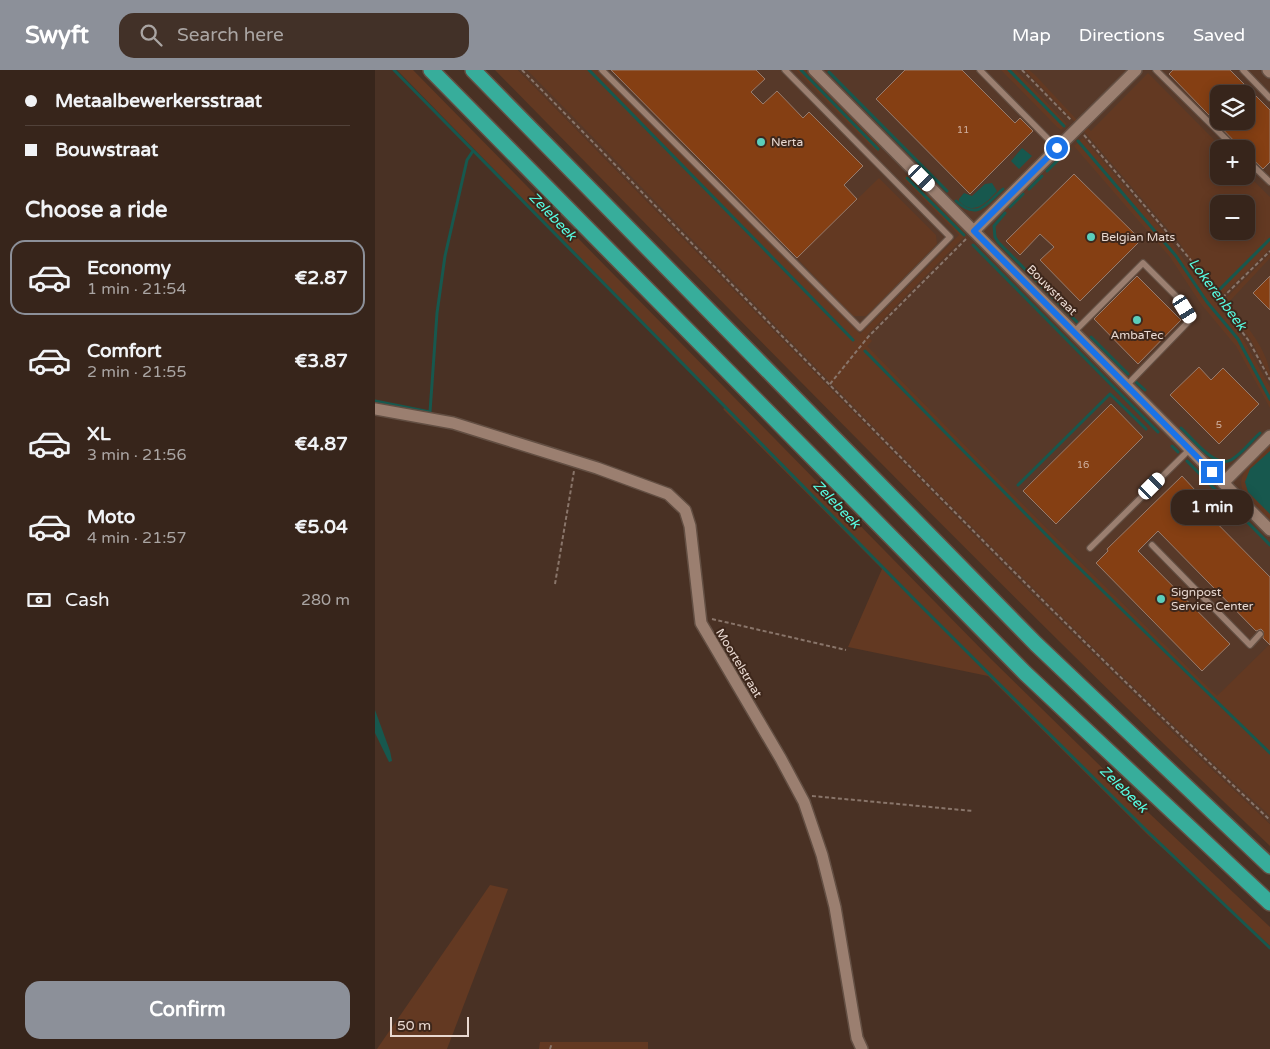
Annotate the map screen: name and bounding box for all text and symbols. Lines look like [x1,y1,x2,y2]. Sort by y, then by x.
search box [119,13,469,58]
text: Swyft [25,21,89,50]
icon: search [137,21,165,49]
text: Search here [177,24,284,46]
text: Map [1012,24,1051,46]
text: Directions [1079,24,1165,46]
text: Saved [1193,24,1245,46]
map controls [1210,85,1255,240]
button: layers [1210,85,1255,130]
text: Metaalbewerkersstraat [55,90,262,112]
house number: 11 [957,124,969,136]
place label: Nerta [771,135,803,149]
marker: Nerta [755,136,767,148]
route start [1046,137,1068,159]
text: Bouwstraat [55,139,158,161]
button: + [1210,140,1255,185]
car [906,162,937,194]
water label: Zelebeek [525,189,581,245]
button: − [1210,195,1255,240]
text: Choose a ride [25,197,168,223]
place label: Belgian Mats [1101,230,1176,244]
marker: Belgian Mats [1085,231,1097,243]
icon: car [27,255,72,300]
water label: Lokerenbeek [1185,255,1251,335]
text: Economy [87,257,171,279]
street label: Bouwstraat [1024,262,1080,318]
text: €2.87 [294,267,348,289]
text: 1 min · 21:54 [87,279,186,299]
car [1170,292,1199,326]
marker: AmbaTec [1131,314,1143,326]
place label: AmbaTec [1110,328,1164,342]
icon: car [27,338,72,383]
text: Comfort [87,340,161,362]
text: €3.87 [294,350,348,372]
text: 2 min · 21:55 [87,362,186,382]
house number: 5 [1216,419,1222,431]
icon: car [27,421,72,466]
text: XL [87,423,111,445]
text: €4.87 [294,433,348,455]
text: 3 min · 21:56 [87,445,186,465]
house number: 16 [1077,459,1089,471]
route end [1201,461,1223,483]
car [1136,470,1167,502]
water label: Zelebeek [809,477,865,533]
callout: 1 min [1171,490,1253,524]
text: 1 min [1191,497,1233,517]
icon: car [27,504,72,549]
text: Moto [87,506,135,528]
text: €5.04 [294,516,348,538]
text: 4 min · 21:57 [87,528,186,548]
place label: Signpost Service Center [1171,585,1254,613]
icon: cash [25,586,53,614]
text: Cash [65,589,110,611]
text: 280 m [301,590,350,610]
marker: Signpost Service Center [1155,593,1167,605]
street label: Moortelstraat [713,626,765,700]
water label: Zelebeek [1096,762,1152,817]
button: Confirm [25,981,350,1039]
scale bar [390,1014,469,1037]
text: 50 m [397,1017,431,1034]

